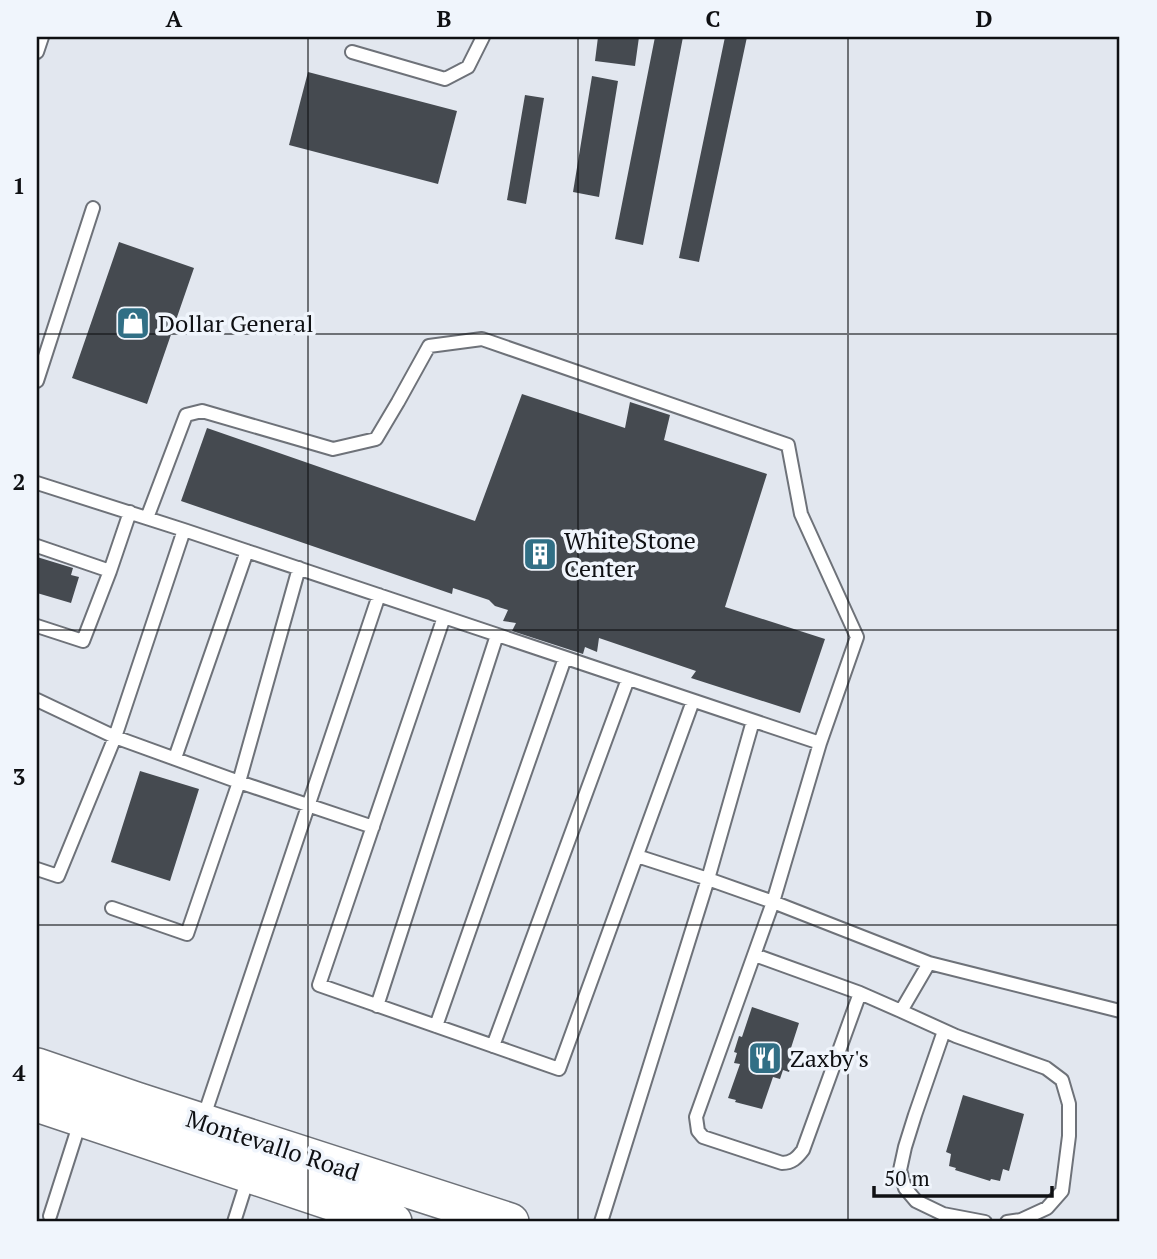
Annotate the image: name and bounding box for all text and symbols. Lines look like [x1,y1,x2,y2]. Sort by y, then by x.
text: A [166,3,183,34]
text: B [437,3,452,34]
text: C [706,3,721,34]
text: D [976,3,993,34]
text: 1 [13,170,26,201]
shop icon: Dollar General [114,304,152,342]
place label: Dollar General [158,307,313,339]
text: 2 [13,466,26,497]
place label: White Stone Center [564,524,696,584]
building icon: White Stone Center [521,535,559,573]
text: 3 [13,761,26,792]
restaurant icon: Zaxby's [746,1039,784,1077]
place label: Zaxby's [790,1042,869,1074]
text: 4 [13,1057,26,1088]
street label: Montevallo Road [182,1102,364,1188]
scale bar [874,1154,1052,1198]
text: 50 m [884,1164,930,1192]

